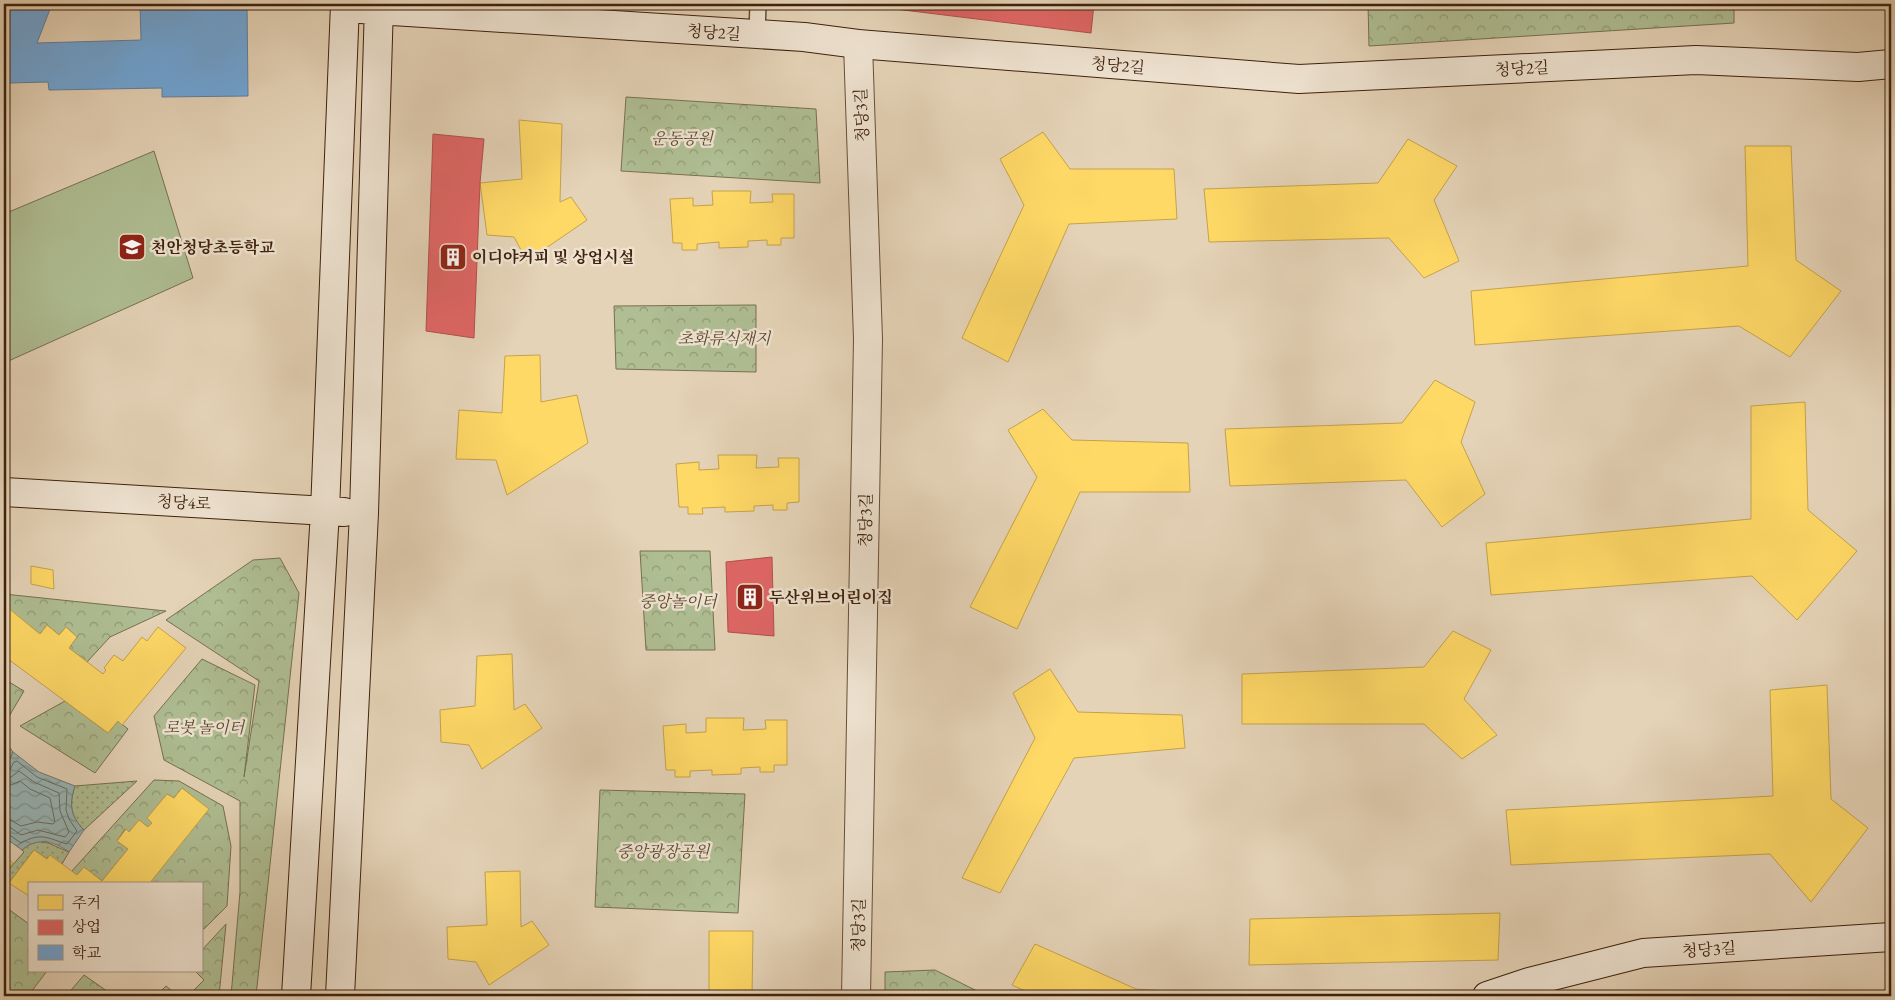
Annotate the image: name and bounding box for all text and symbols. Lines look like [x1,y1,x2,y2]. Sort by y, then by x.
street label: 청당2길 [686,20,742,45]
street label: 청당2길 [1090,53,1146,78]
street label: 청당2길 [1494,57,1550,80]
street label: 청당3길 [850,88,873,142]
park label: 운동공원 [651,128,714,149]
school or university icon: 천안청당초등학교 [117,232,147,262]
place label: 천안청당초등학교 [151,237,275,258]
building icon: 이디야커피 및 상업시설 [438,242,468,272]
place label: 이디야커피 및 상업시설 [472,247,634,268]
park label: 초화류식재지 [678,328,772,349]
street label: 청당4로 [156,491,212,514]
street label: 청당3길 [855,493,876,547]
building icon: 두산위브어린이집 [735,582,765,612]
place label: 두산위브어린이집 [769,587,893,608]
park label: 중앙놀이터 [639,591,718,612]
park label: 로봇 놀이터 [164,717,246,738]
park label: 중앙광장공원 [617,841,711,862]
legend [28,882,202,972]
text: 주거 [72,893,101,912]
street label: 청당3길 [848,898,869,952]
text: 상업 [72,917,101,936]
street label: 청당3길 [1681,937,1737,962]
text: 학교 [72,943,101,962]

